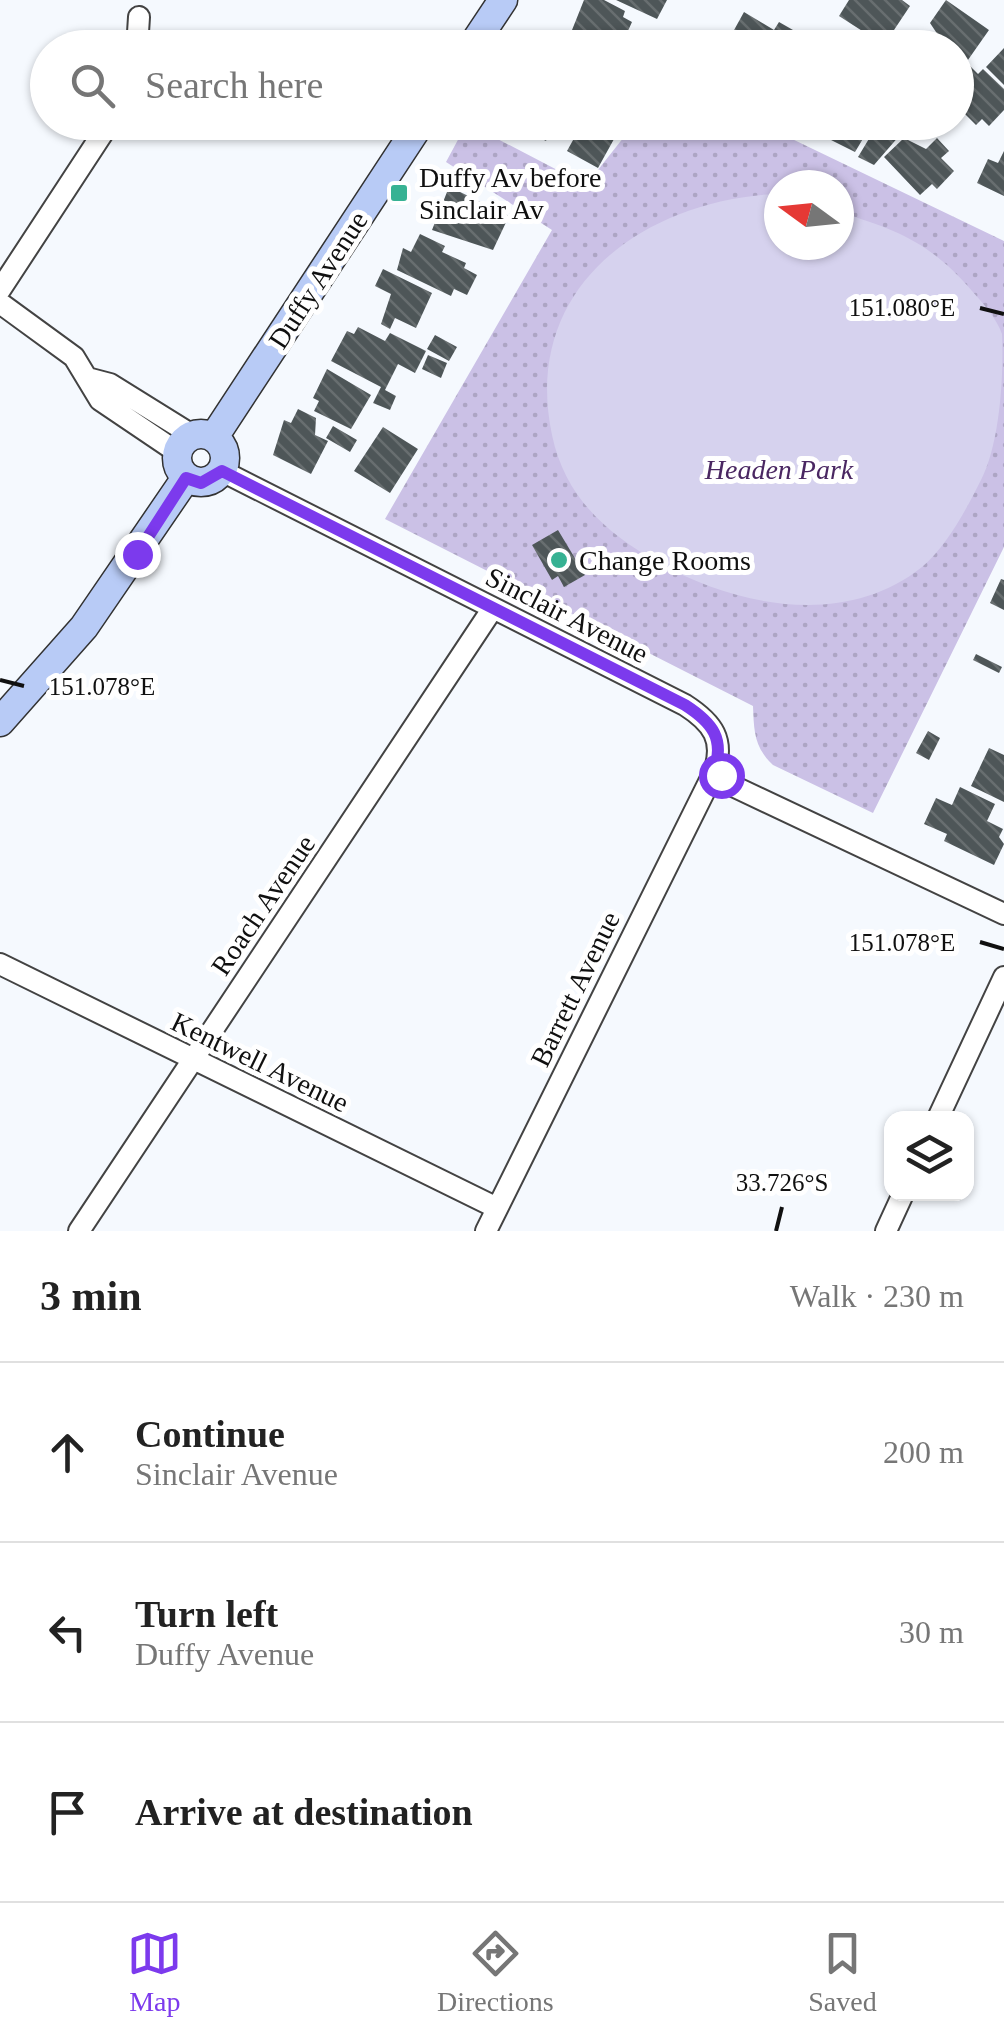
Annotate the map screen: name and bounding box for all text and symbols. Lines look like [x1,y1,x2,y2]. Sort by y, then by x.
search box [30,30,974,140]
icon: search [65,58,120,113]
text: Search here [145,64,323,106]
place label: Duffy Av before Sinclair Av [419,162,601,225]
north arrow [764,170,854,260]
marker: Duffy Av before Sinclair Av [388,182,410,204]
street label: Duffy Avenue [262,206,374,354]
text: 151.080°E [849,294,955,321]
park label: Headen Park [704,454,854,485]
route end [115,532,161,578]
place label: Change Rooms [579,545,751,576]
marker: Change Rooms [548,549,570,571]
street label: Sinclair Avenue [481,561,653,669]
text: 151.078°E [49,673,155,700]
route start [699,753,745,799]
street label: Roach Avenue [205,829,321,981]
street label: Barrett Avenue [524,907,626,1071]
text: 151.078°E [849,929,955,956]
street label: Kentwell Avenue [166,1006,354,1118]
map controls [884,1111,974,1201]
button: layers [884,1111,974,1201]
text: 33.726°S [736,1169,828,1196]
text: 3 min [40,1273,142,1319]
text: Walk · 230 m [790,1278,964,1314]
text: Continue [135,1413,285,1455]
icon: ahead [40,1425,95,1480]
text: 200 m [883,1434,964,1470]
text: Sinclair Avenue [135,1456,338,1492]
text: Turn left [135,1593,278,1635]
icon: left [40,1605,95,1660]
text: 30 m [899,1614,964,1650]
text: Duffy Avenue [135,1636,314,1672]
icon: arrive [40,1785,95,1840]
text: Arrive at destination [135,1791,473,1833]
tab: Map [127,1926,182,2018]
tab: Directions [437,1926,554,2018]
tab: Saved [808,1926,877,2018]

